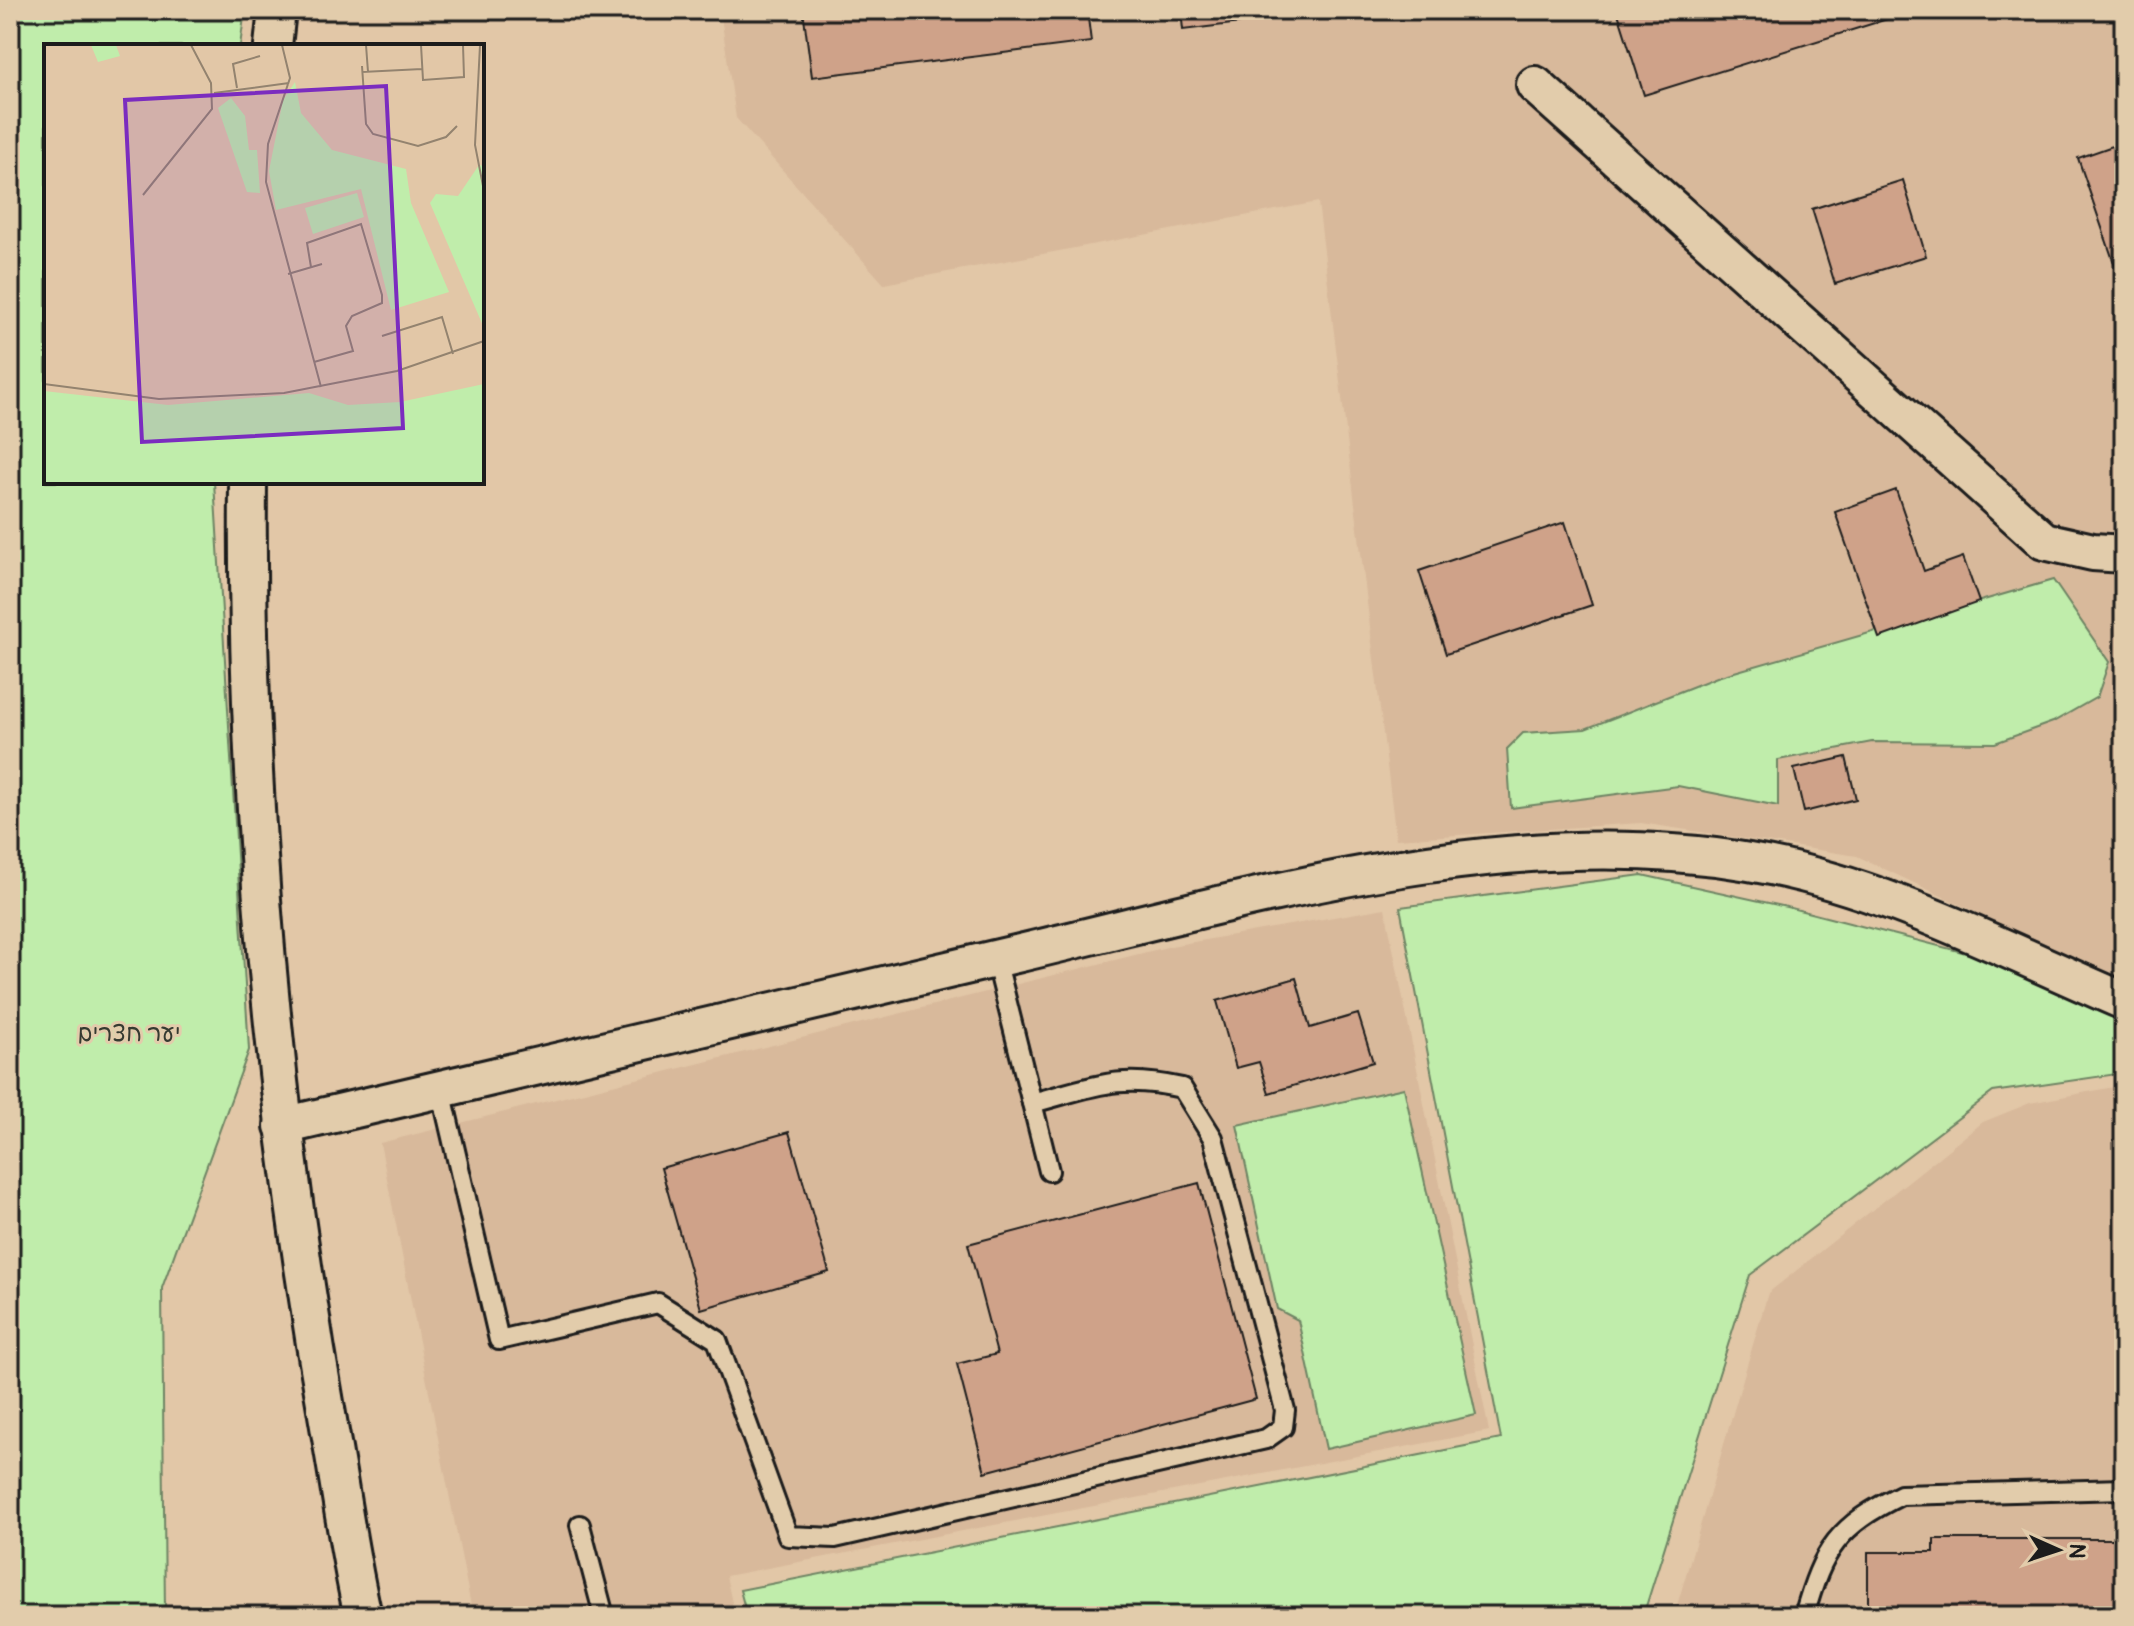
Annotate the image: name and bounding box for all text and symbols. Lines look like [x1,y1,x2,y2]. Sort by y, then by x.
inset map [44,44,484,484]
park label: יער חצרים [77,1019,181,1048]
north arrow [2018,1510,2098,1590]
text: N [2063,1543,2091,1559]

